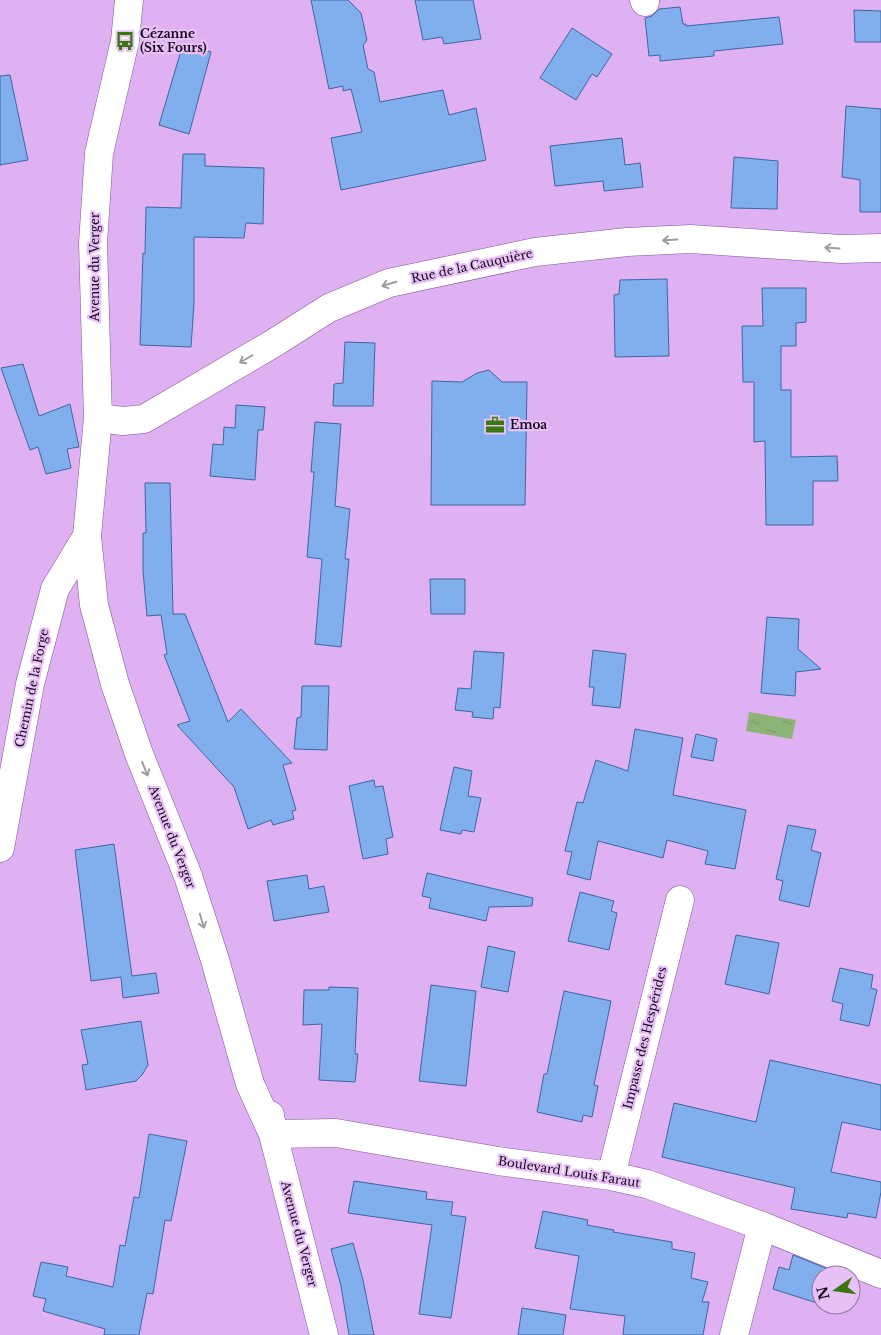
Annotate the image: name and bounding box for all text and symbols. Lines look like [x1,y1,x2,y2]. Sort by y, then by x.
place label: Cézanne (Six Fours) [140,26,207,55]
bus stop icon: Cézanne (Six Fours) [114,30,136,52]
street label: Avenue du Verger [87,212,102,322]
one-way arrow [662,235,678,244]
one-way arrow [825,244,841,253]
street label: Rue de la Cauquière [410,245,534,286]
one-way arrow [382,280,398,289]
one-way arrow [240,355,254,365]
office icon: Emoa [484,414,506,436]
place label: Emoa [510,417,547,432]
street label: Chemin de la Forge [12,627,51,749]
one-way arrow [141,761,150,776]
street label: Avenue du Verger [146,782,199,891]
one-way arrow [198,913,208,929]
street label: Impasse des Hespérides [620,965,669,1111]
street label: Boulevard Louis Faraut [497,1153,642,1190]
street label: Avenue du Verger [278,1178,321,1289]
north arrow [811,1265,861,1315]
text: N [813,1285,834,1302]

